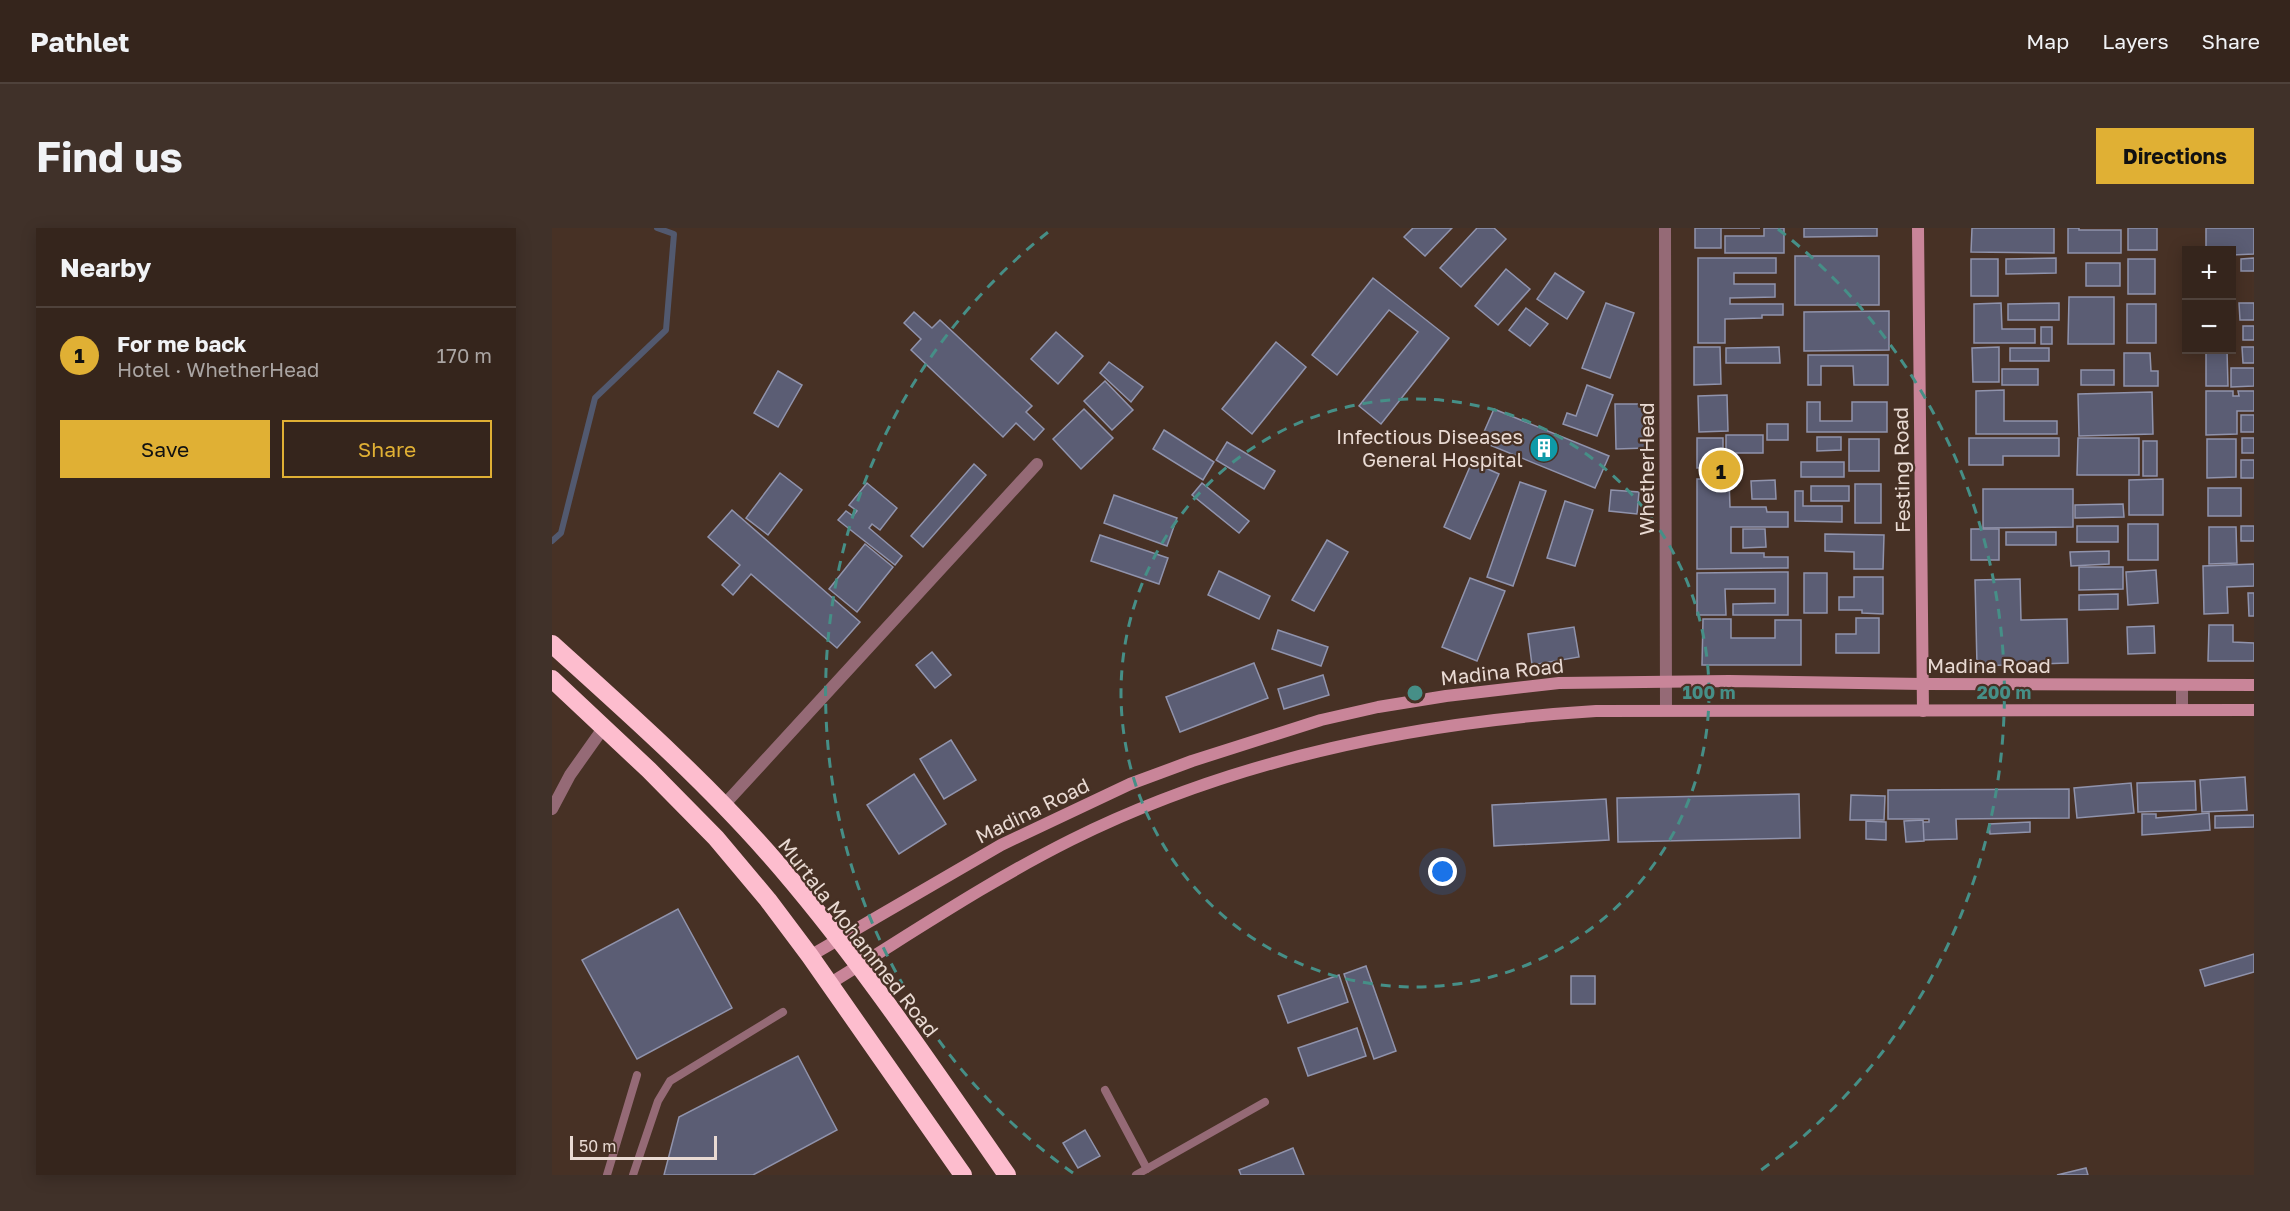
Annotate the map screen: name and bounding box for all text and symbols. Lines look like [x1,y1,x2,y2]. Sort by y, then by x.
text: Pathlet [30,25,130,58]
text: Map [2026,28,2069,54]
text: Layers [2102,28,2169,54]
text: Share [2202,28,2260,54]
button: Directions [2096,128,2254,184]
text: Find us [36,131,183,181]
map controls [2182,246,2236,354]
button: + [2182,246,2236,300]
text: Nearby [60,252,151,283]
button: − [2182,300,2236,354]
text: For me back [117,330,247,357]
text: 1 [74,343,85,367]
text: 170 m [437,343,492,367]
text: Hotel · WhetherHead [117,357,319,381]
street label: WhetherHead [1634,402,1658,536]
street label: Festing Road [1888,407,1914,533]
button: Save [60,420,270,478]
button: Share [282,420,492,478]
place label: Infectious Diseases General Hospital [1336,424,1523,471]
building icon: Infectious Diseases General Hospital [1528,432,1560,464]
pin: 1 [1702,448,1740,492]
street label: Madina Road [1439,653,1565,689]
street label: Madina Road [1927,653,2051,677]
text: 100 m [1683,681,1735,703]
text: 200 m [1977,681,2031,703]
centre of rings [1405,683,1425,703]
street label: Madina Road [971,772,1093,848]
street label: Murtala Mohammed Road [774,833,944,1041]
your location [1428,857,1457,886]
scale bar [570,1133,717,1160]
text: 50 m [579,1136,616,1156]

